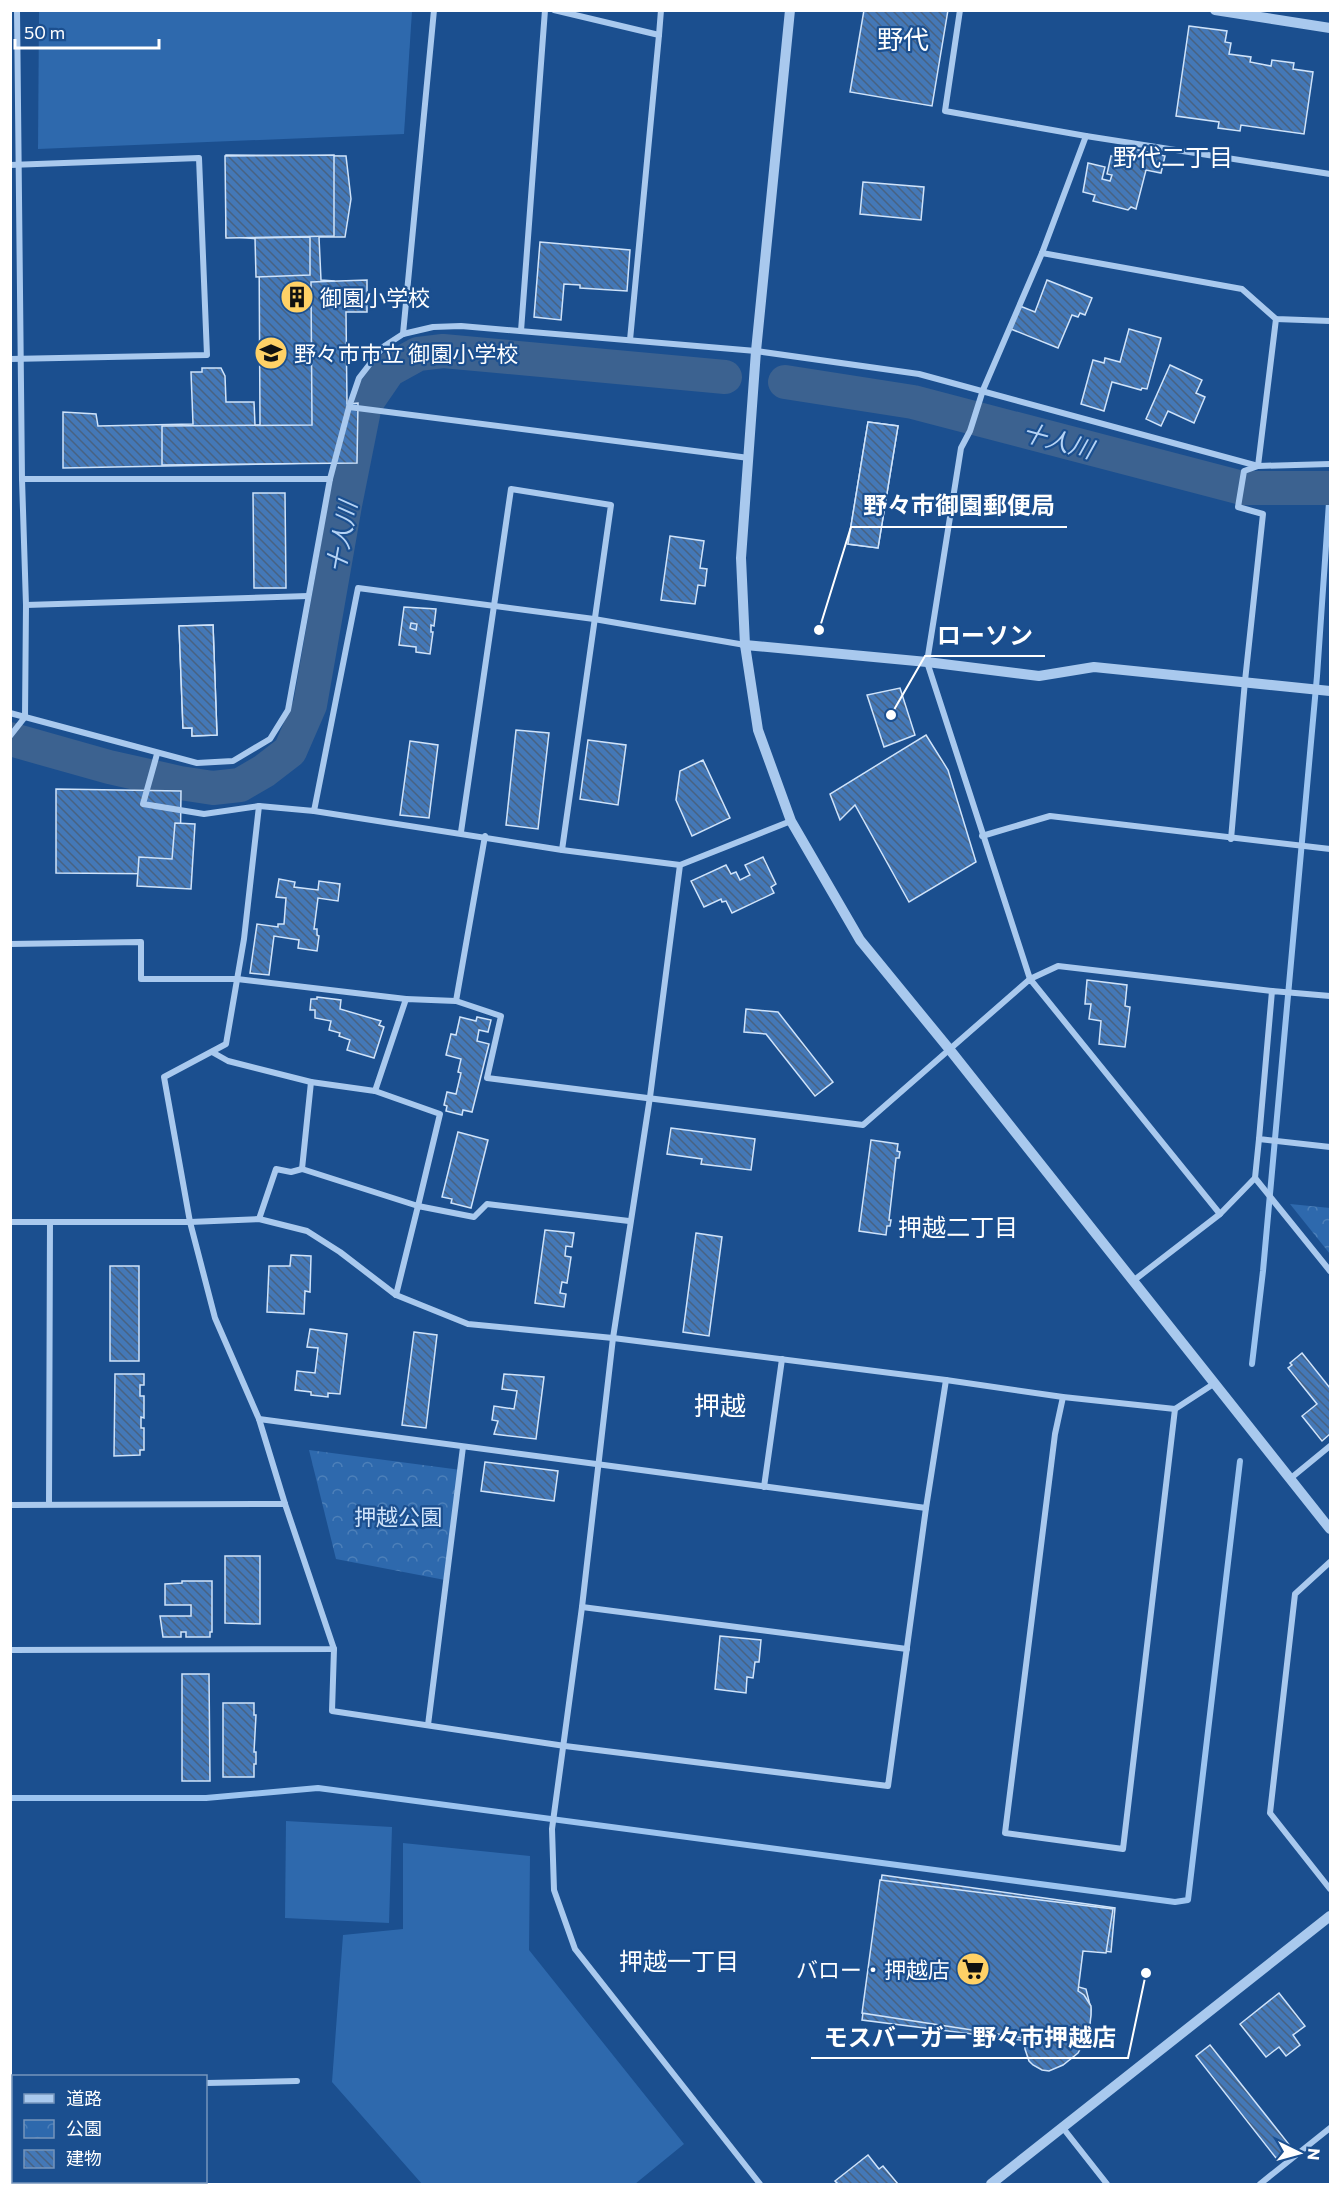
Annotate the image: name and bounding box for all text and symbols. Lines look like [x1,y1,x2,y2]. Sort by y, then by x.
scale bar [15,12,159,50]
text: 50 m [24,21,65,43]
district label: 野代 [877,23,929,54]
district label: 野代二丁目 [1113,142,1233,171]
building icon: 御園小学校 [279,279,315,315]
place label: 御園小学校 [320,284,430,311]
school or university icon: 野々市市立 御園小学校 [253,335,289,371]
place label: 野々市市立 御園小学校 [294,340,518,367]
water label: 十人川 [1019,417,1099,464]
callout: 野々市御園郵便局 [851,485,1067,527]
text: 野々市御園郵便局 [863,490,1055,519]
water label: 十人川 [320,496,362,575]
callout: ローソン [925,614,1045,656]
text: ローソン [937,620,1033,649]
district label: 押越二丁目 [898,1212,1018,1241]
district label: 押越 [694,1389,746,1420]
park label: 押越公園 [354,1503,442,1530]
district label: 押越一丁目 [619,1946,739,1975]
supermarket icon: バロー・押越店 [955,1951,991,1987]
place label: バロー・押越店 [796,1956,950,1983]
callout: モスバーガー 野々市押越店 [811,2016,1128,2058]
text: モスバーガー 野々市押越店 [824,2022,1116,2051]
legend [12,2075,207,2183]
text: 道路 [66,2087,102,2109]
text: 公園 [66,2117,102,2139]
north arrow [1269,2123,1329,2183]
text: 建物 [66,2147,102,2169]
text: N [1304,2148,1324,2161]

